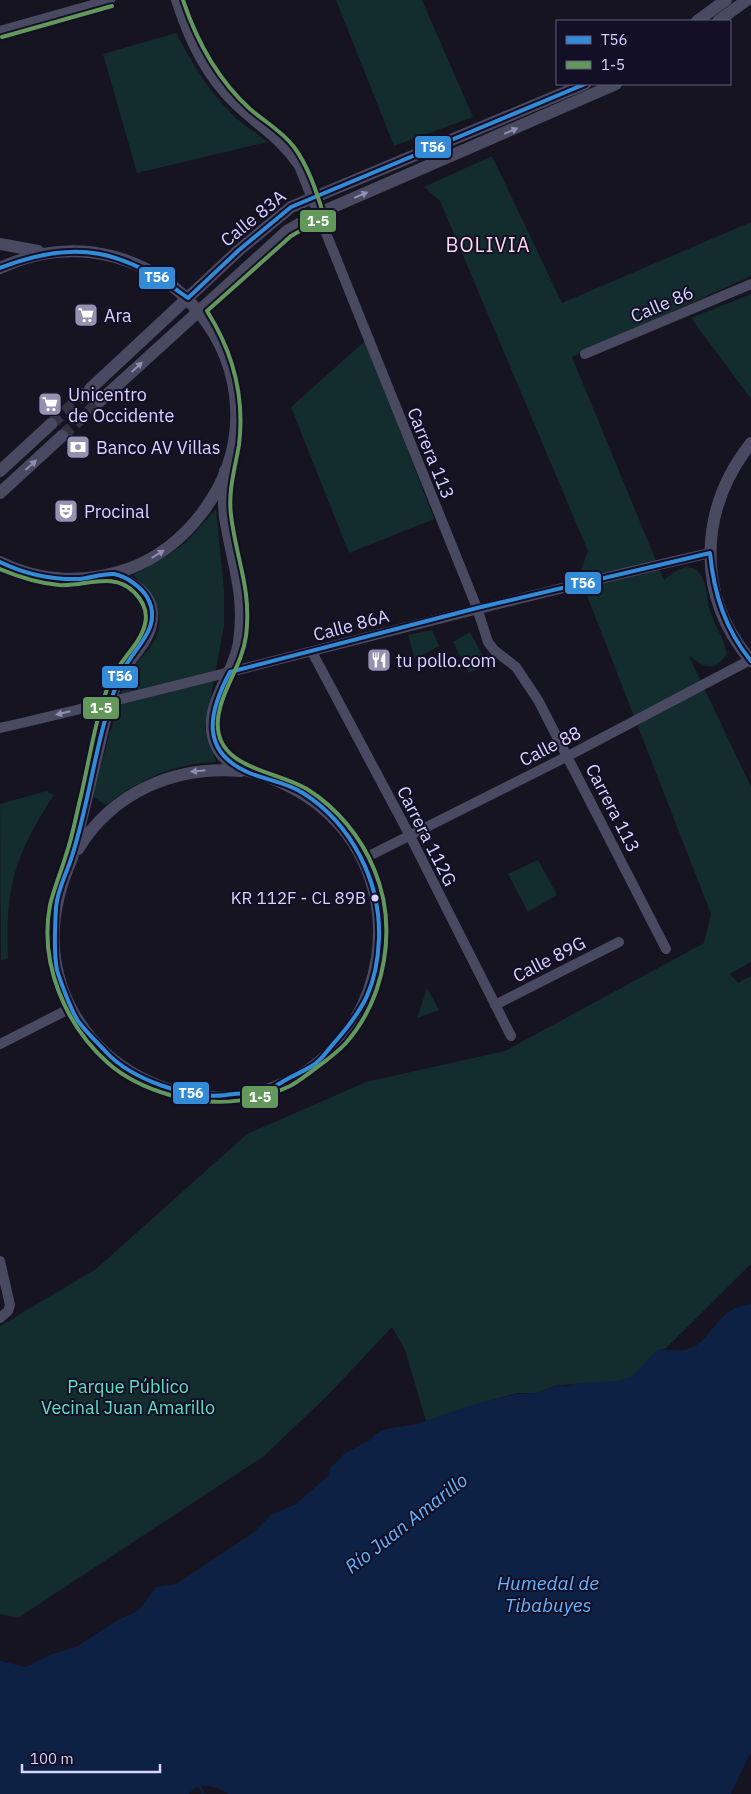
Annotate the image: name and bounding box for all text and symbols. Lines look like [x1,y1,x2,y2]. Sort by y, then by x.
legend [556,20,731,85]
text: T56 [601,30,628,49]
text: 1-5 [601,55,625,74]
one-way arrow [504,126,518,134]
line badge: T56 [414,135,452,159]
text: T56 [421,138,445,156]
street label: Calle 83A [216,184,291,251]
one-way arrow [354,190,368,198]
line badge: 1-5 [299,209,337,233]
text: 1-5 [307,212,329,230]
district label: BOLIVIA [445,231,531,258]
line badge: T56 [138,266,176,290]
text: T56 [145,268,169,286]
street label: Calle 86 [627,280,697,328]
supermarket icon: Ara [73,302,99,328]
place label: Ara [104,304,132,327]
one-way arrow [131,361,143,373]
place label: Unicentro de Occidente [68,383,175,427]
supermarket icon: Unicentro de Occidente [37,391,63,417]
street label: Carrera 113 [402,404,460,502]
bank icon: Banco AV Villas [65,434,91,460]
place label: Banco AV Villas [96,436,220,459]
one-way arrow [24,459,36,471]
theatre icon: Procinal [53,498,79,524]
place label: Procinal [84,500,150,523]
one-way arrow [151,549,165,558]
line badge: T56 [564,571,602,595]
text: T56 [571,574,595,592]
street label: Calle 86A [310,604,392,646]
restaurant icon: tu pollo.com [366,647,392,673]
place label: tu pollo.com [396,649,496,672]
line badge: T56 [101,665,139,689]
text: T56 [108,667,132,685]
line badge: 1-5 [82,696,120,720]
text: 1-5 [90,699,112,717]
one-way arrow [55,709,70,717]
street label: Calle 88 [515,721,585,771]
street label: Carrera 113 [581,760,645,856]
one-way arrow [190,767,206,775]
street label: Carrera 112G [392,782,462,890]
place label: KR 112F - CL 89B [231,887,366,909]
marker: KR 112F - CL 89B [370,893,380,903]
street label: Calle 89G [509,931,589,987]
line badge: T56 [172,1081,210,1105]
text: T56 [179,1084,203,1102]
line badge: 1-5 [241,1085,279,1109]
text: 1-5 [249,1088,271,1106]
park label: Parque Público Vecinal Juan Amarillo [41,1375,215,1419]
water label: Río Juan Amarillo [340,1467,472,1579]
water label: Humedal de Tibabuyes [497,1571,599,1617]
scale bar [22,1742,160,1774]
text: 100 m [30,1749,74,1768]

